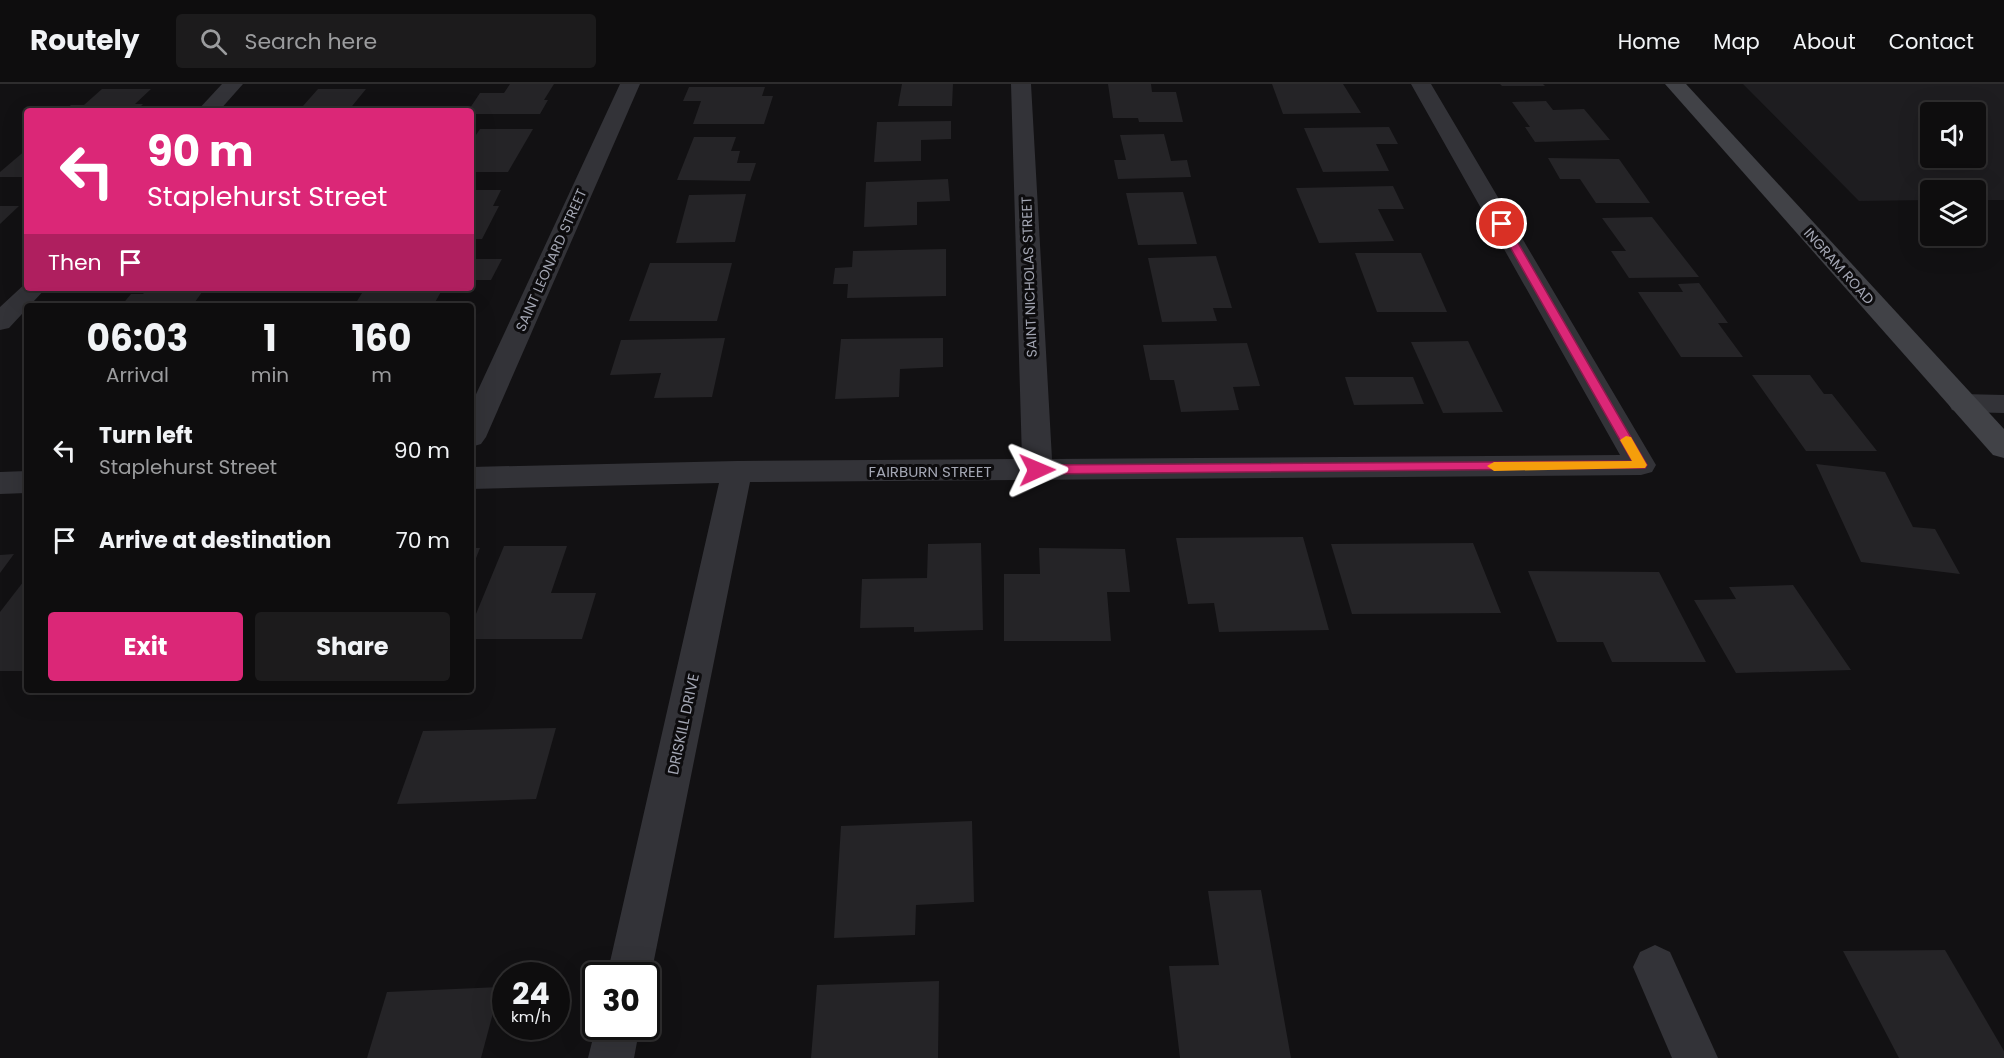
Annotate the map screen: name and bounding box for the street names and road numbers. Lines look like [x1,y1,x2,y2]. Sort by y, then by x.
street label: SAINT LEONARD STREET [511,185,592,334]
street label: SAINT NICHOLAS STREET [1016,196,1042,358]
street label: INGRAM ROAD [1799,223,1879,309]
street label: FAIRBURN STREET [868,461,992,482]
street label: DRISKILL DRIVE [662,671,704,777]

